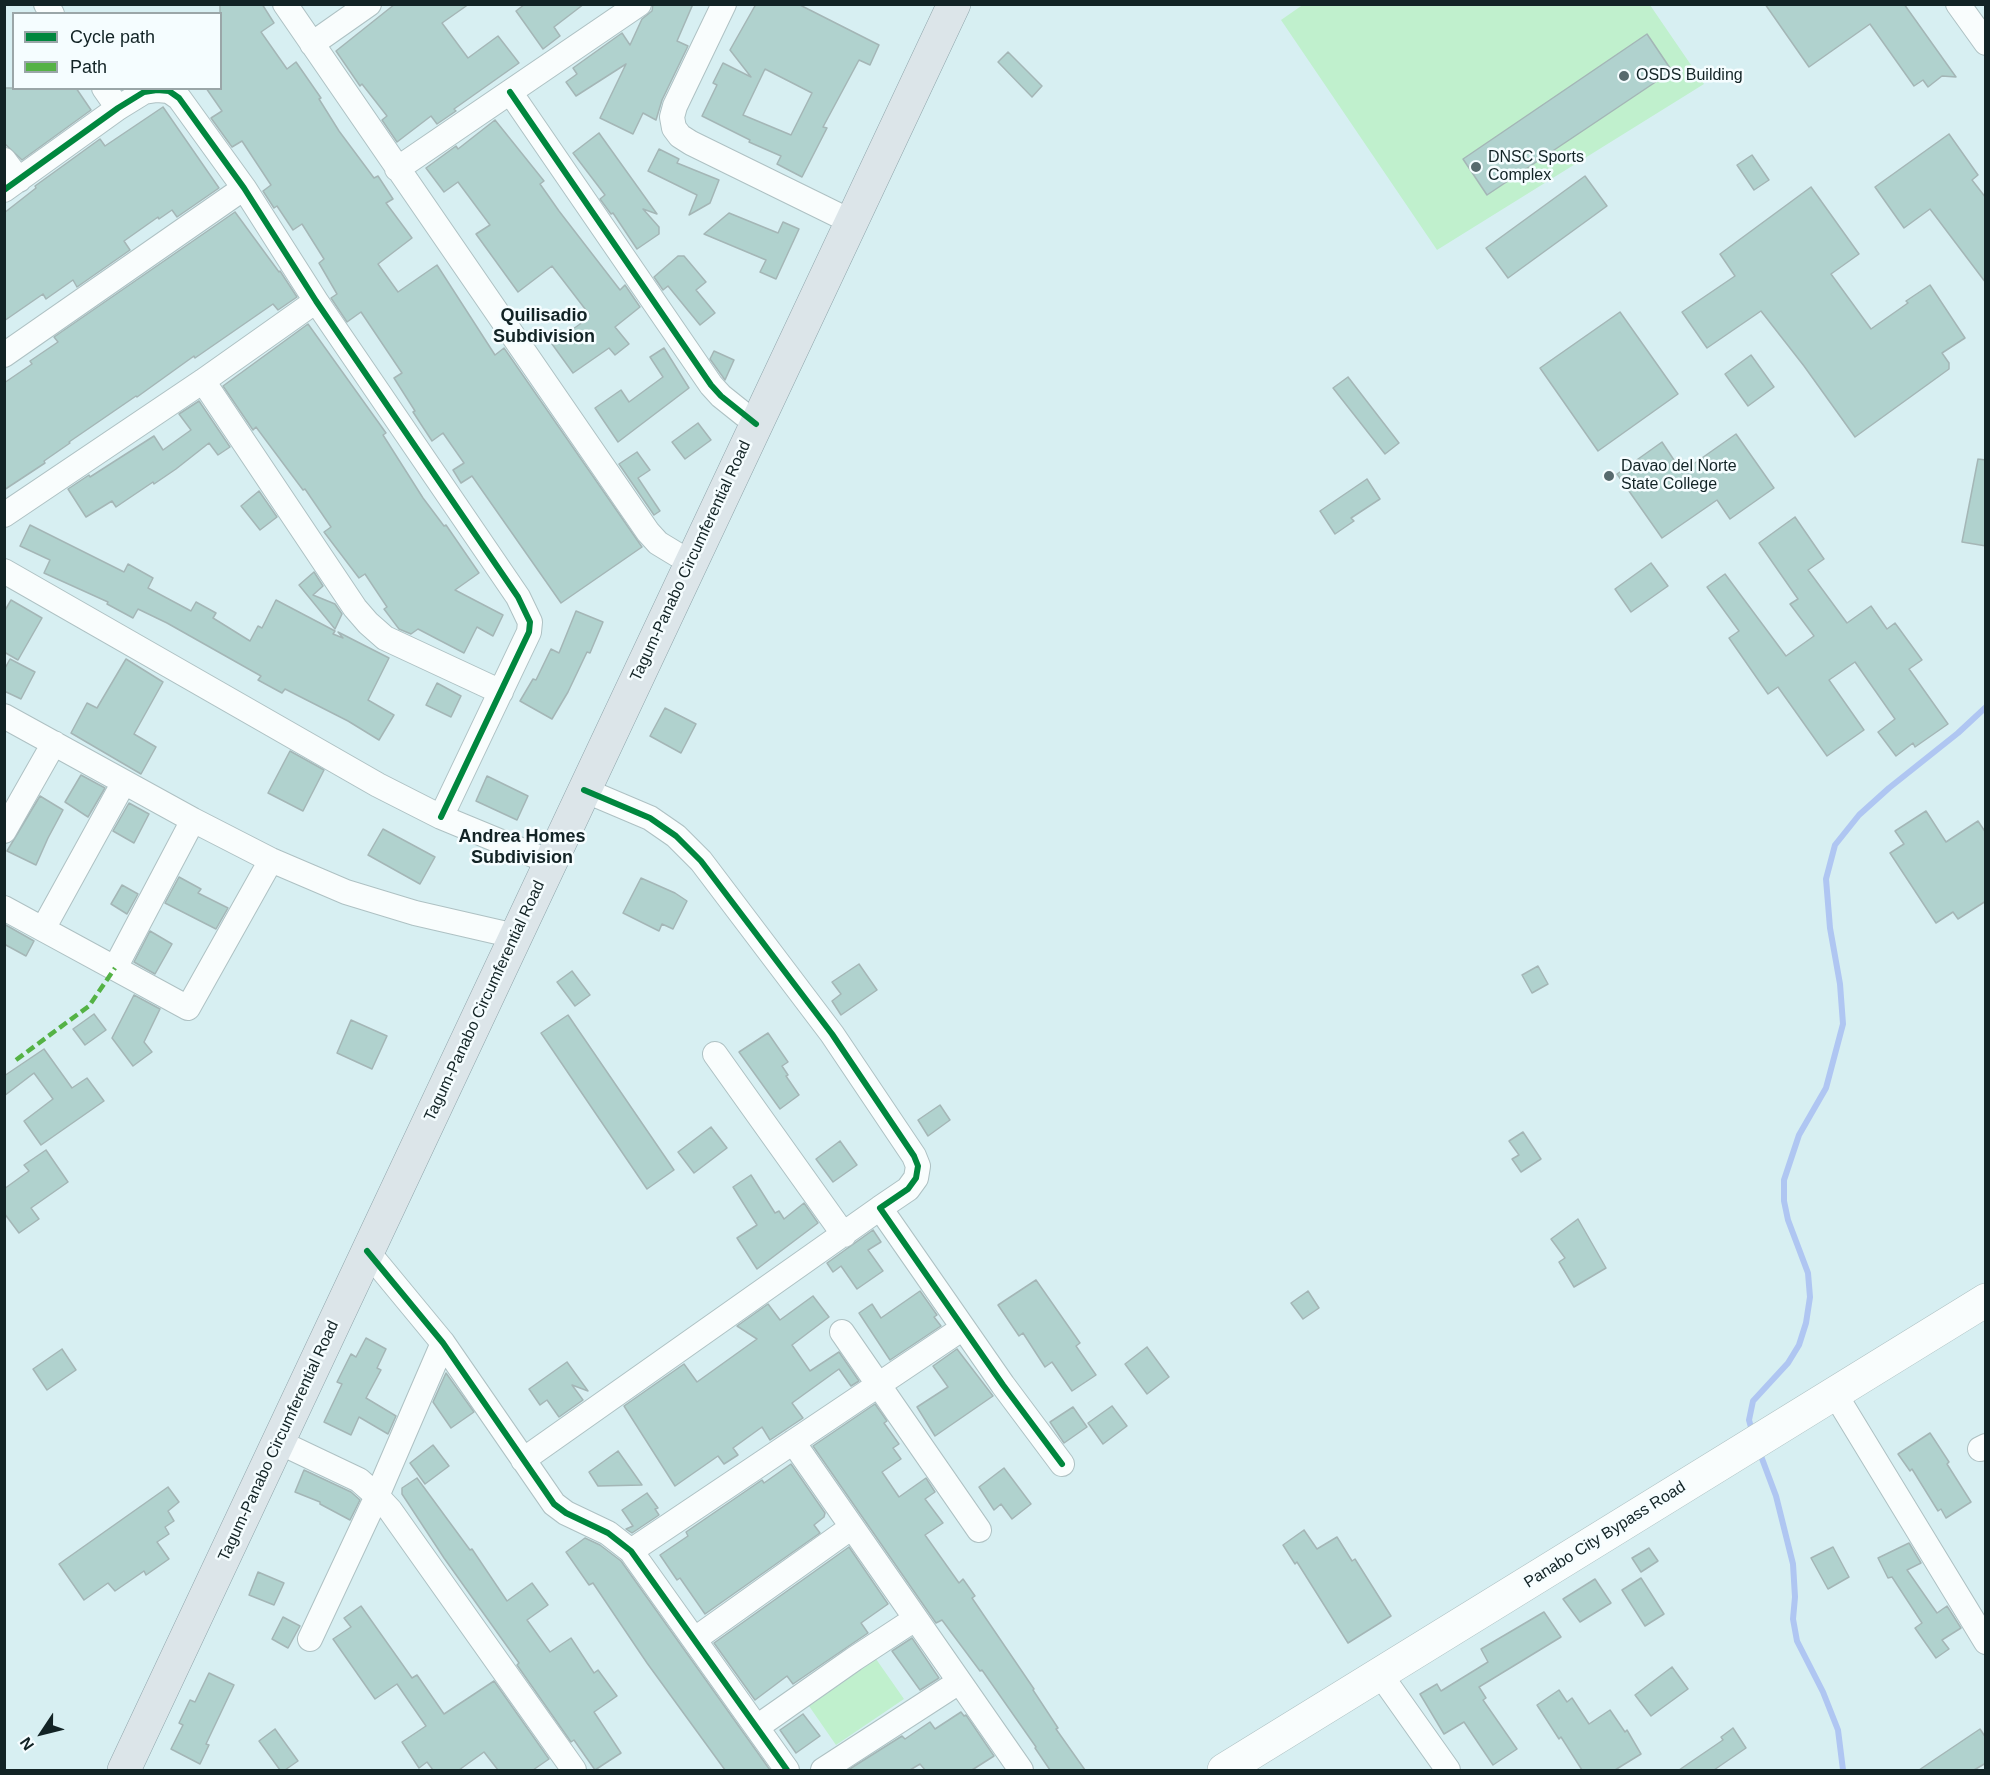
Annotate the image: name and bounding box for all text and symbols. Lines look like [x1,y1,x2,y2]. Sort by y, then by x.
legend [12,12,222,90]
text: Cycle path [70,27,155,47]
text: Path [70,57,107,77]
place label: OSDS Building [1636,66,1743,86]
marker: OSDS Building [1617,69,1631,83]
place label: DNSC Sports Complex [1488,148,1584,186]
marker: DNSC Sports Complex [1469,160,1483,174]
district label: Quilisadio Subdivision [493,305,595,348]
street label: Tagum-Panabo Circumferential Road [627,438,755,684]
place label: Davao del Norte State College [1621,457,1737,495]
marker: Davao del Norte State College [1602,469,1616,483]
district label: Andrea Homes Subdivision [458,826,586,868]
street label: Tagum-Panabo Circumferential Road [421,878,549,1124]
street label: Tagum-Panabo Circumferential Road [215,1318,343,1564]
street label: Panabo City Bypass Road [1521,1477,1689,1593]
north arrow [12,1703,72,1763]
text: N [17,1734,37,1753]

